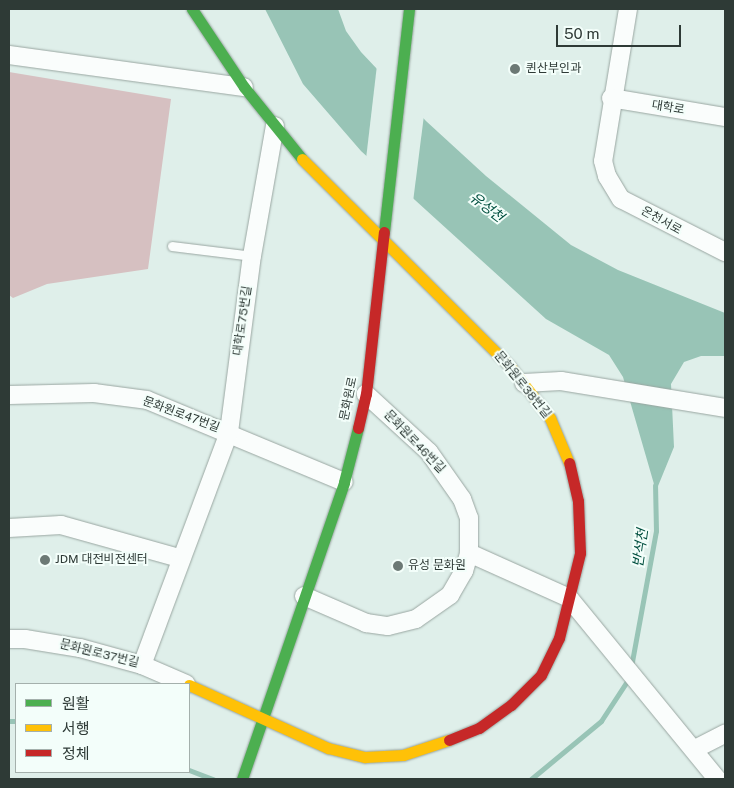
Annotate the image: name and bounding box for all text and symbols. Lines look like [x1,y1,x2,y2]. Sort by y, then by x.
scale bar [559,15,684,47]
text: 50 m [564,25,599,42]
marker: 퀸산부인과 [508,62,522,76]
place label: 퀸산부인과 [526,62,581,76]
street label: 대학로 [651,98,685,118]
water label: 유성천 [467,188,507,226]
street label: 온천서로 [638,204,684,238]
street label: 대학로75번길 [231,285,255,357]
street label: 문화원로38번길 [491,349,553,421]
street label: 문화원로 [337,376,361,422]
street label: 문화원로47번길 [140,394,222,436]
street label: 문화원로46번길 [381,408,447,476]
water label: 반석천 [629,528,651,568]
place label: JDM 대전비전센터 [55,553,148,567]
marker: JDM 대전비전센터 [39,554,51,566]
place label: 유성 문화원 [408,559,466,573]
marker: 유성 문화원 [392,560,404,572]
street label: 문화원로37번길 [58,637,140,671]
legend [15,683,190,773]
text: 원활 [62,695,90,712]
text: 서행 [62,720,90,737]
text: 정체 [62,745,90,762]

